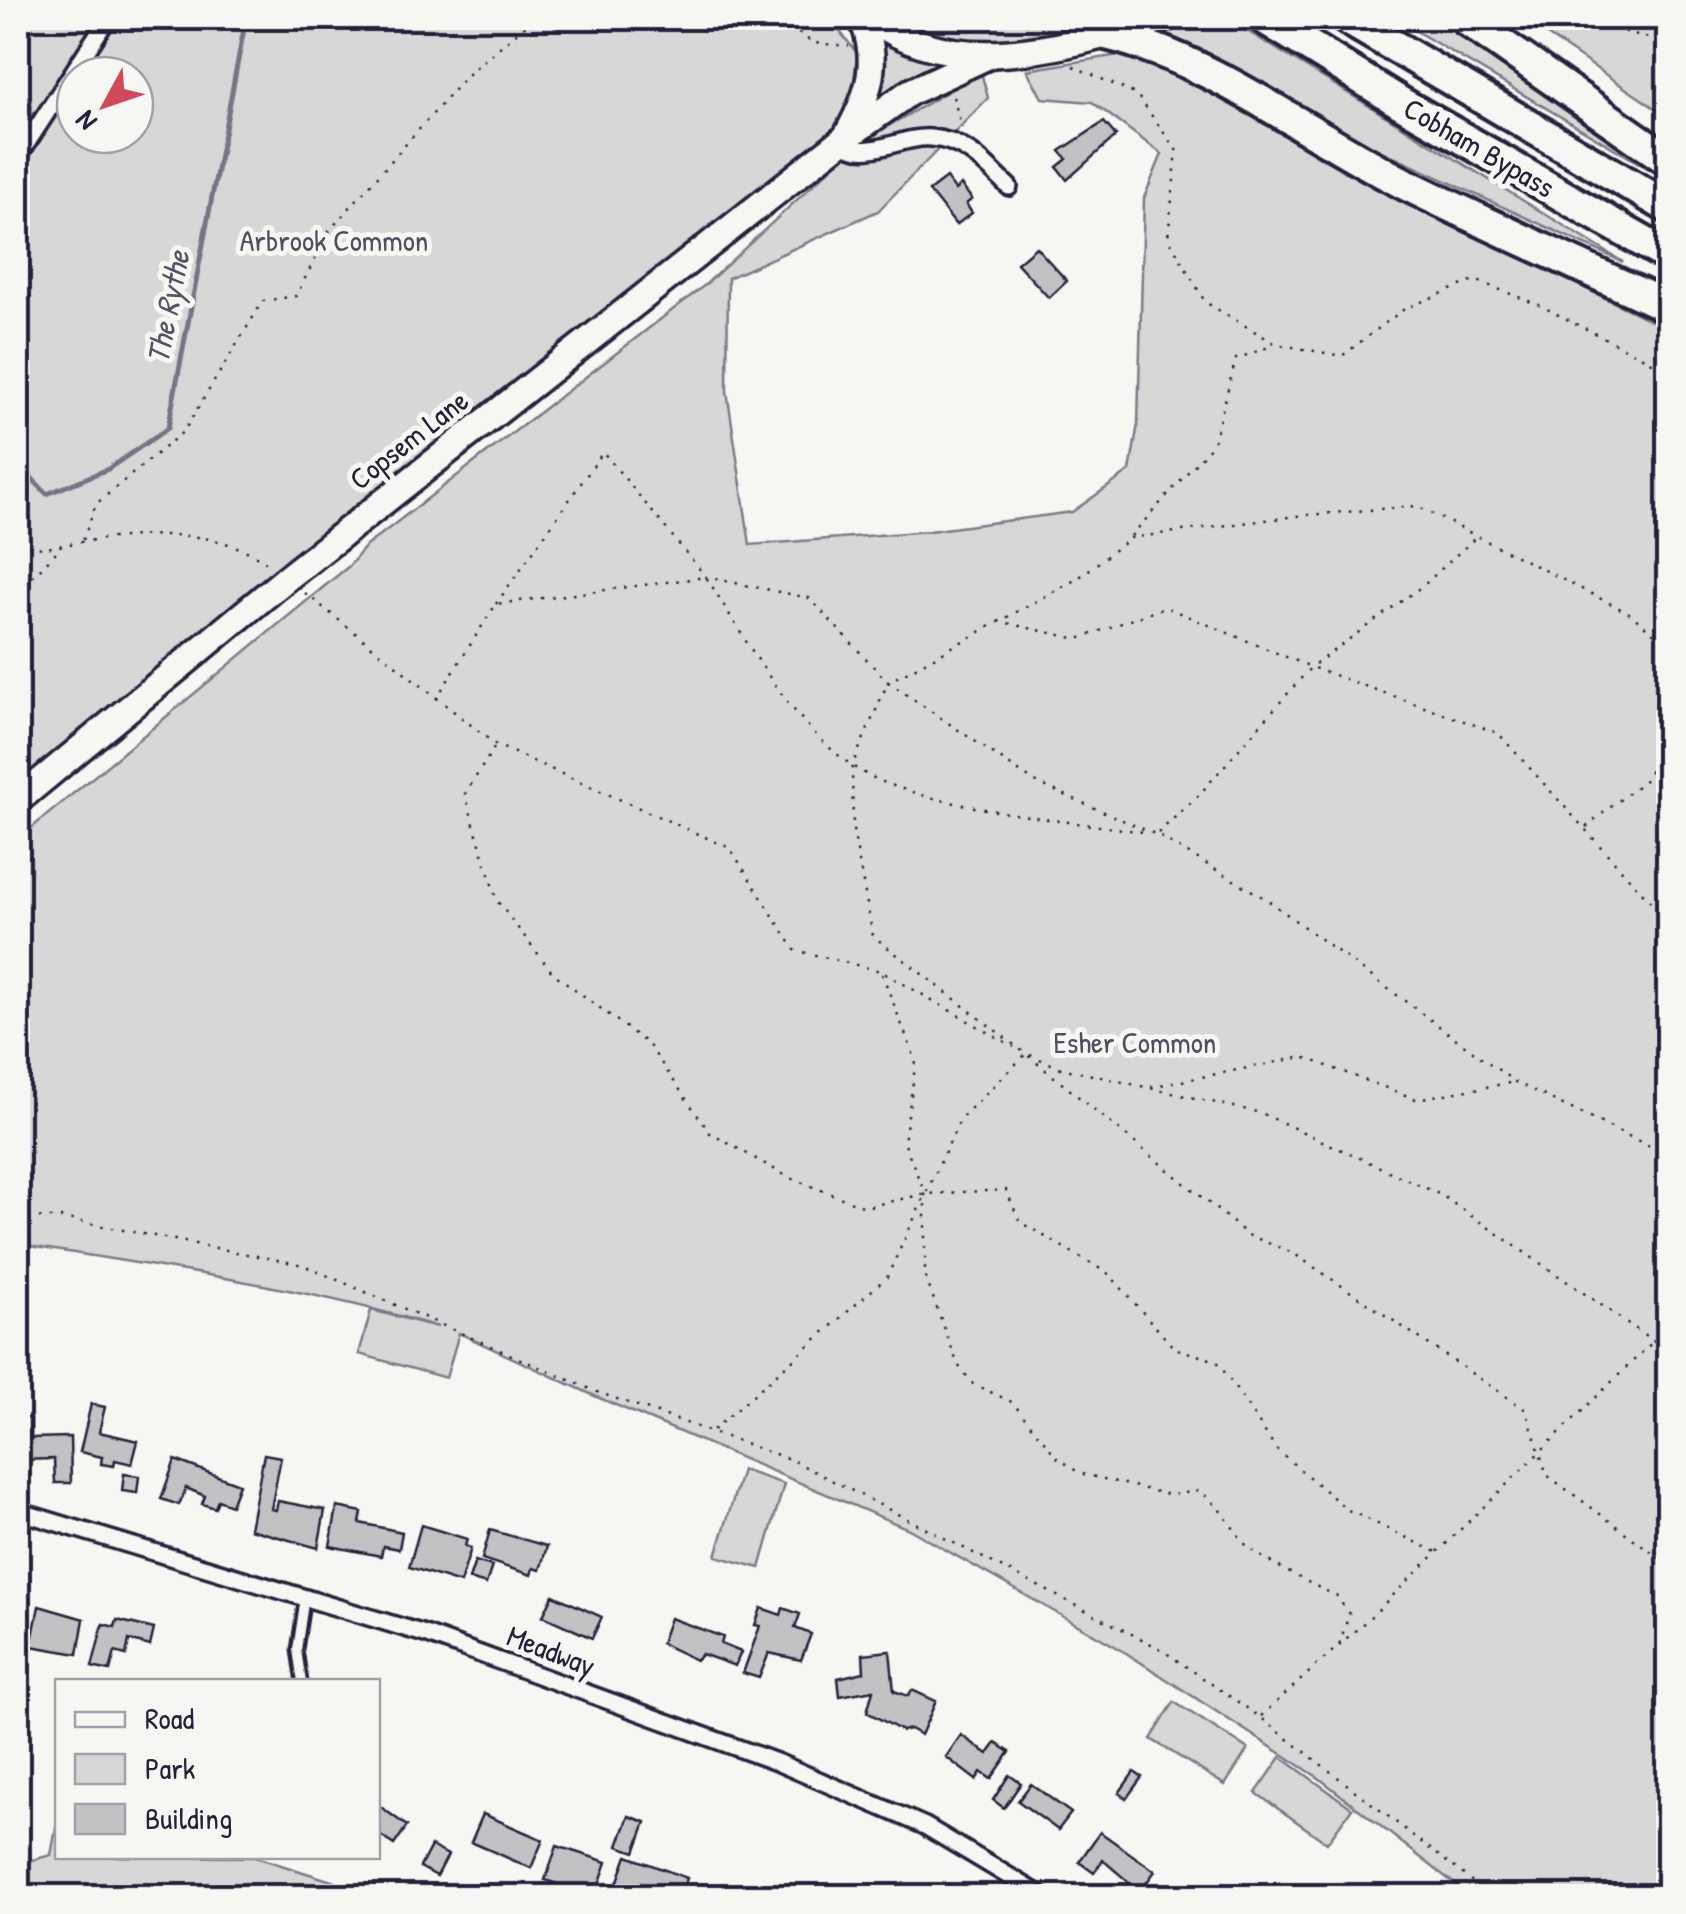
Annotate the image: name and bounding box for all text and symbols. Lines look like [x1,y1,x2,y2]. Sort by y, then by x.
north arrow [55,55,155,155]
street label: Cobham Bypass [1397,88,1562,206]
text: N [66,103,105,139]
park label: Arbrook Common [240,220,428,260]
water label: The Rythe [136,246,200,367]
street label: Copsem Lane [341,380,476,498]
park label: Esher Common [1054,1022,1216,1062]
street label: Meadway [501,1615,601,1685]
legend [55,1679,380,1859]
text: Road [145,1698,194,1738]
text: Park [145,1748,195,1788]
text: Building [145,1798,232,1838]

